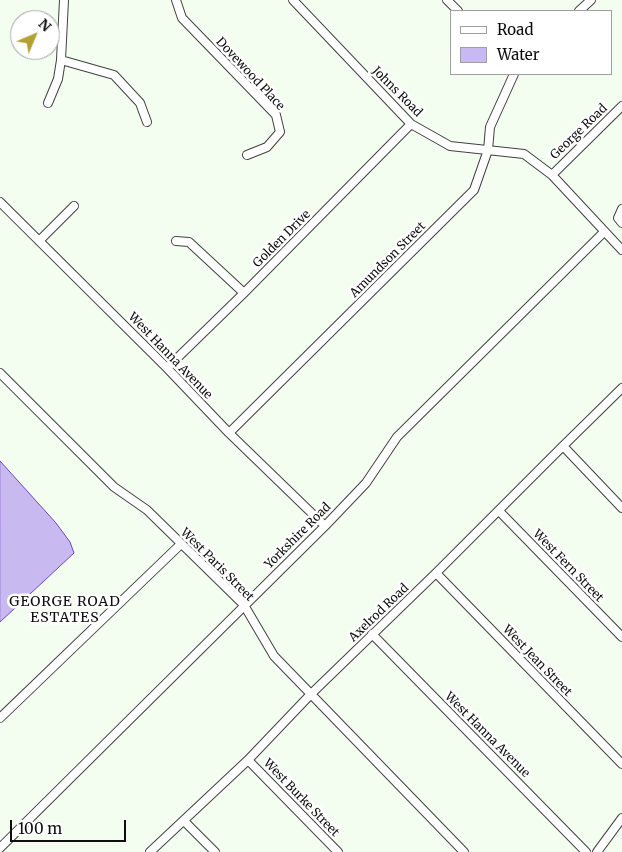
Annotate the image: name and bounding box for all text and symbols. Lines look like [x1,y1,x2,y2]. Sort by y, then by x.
north arrow [10,10,60,60]
legend [450,10,612,75]
text: N [35,15,55,35]
text: Road [497,20,533,39]
street label: Dovewood Place [213,35,287,113]
text: Water [497,45,539,64]
street label: Johns Road [369,64,425,120]
street label: George Road [548,101,610,163]
street label: Golden Drive [250,207,314,271]
street label: Amundson Street [347,219,429,301]
street label: West Hanna Avenue [125,310,215,402]
street label: Yorkshire Road [262,500,334,572]
street label: West Paris Street [177,525,257,605]
street label: West Fern Street [530,527,606,605]
street label: Axelrod Road [346,581,412,645]
district label: GEORGE ROAD ESTATES [8,594,122,626]
street label: West Jean Street [499,623,575,699]
street label: West Hanna Avenue [441,689,533,781]
street label: West Burke Street [260,756,342,840]
scale bar [12,810,129,842]
text: 100 m [18,819,62,838]

